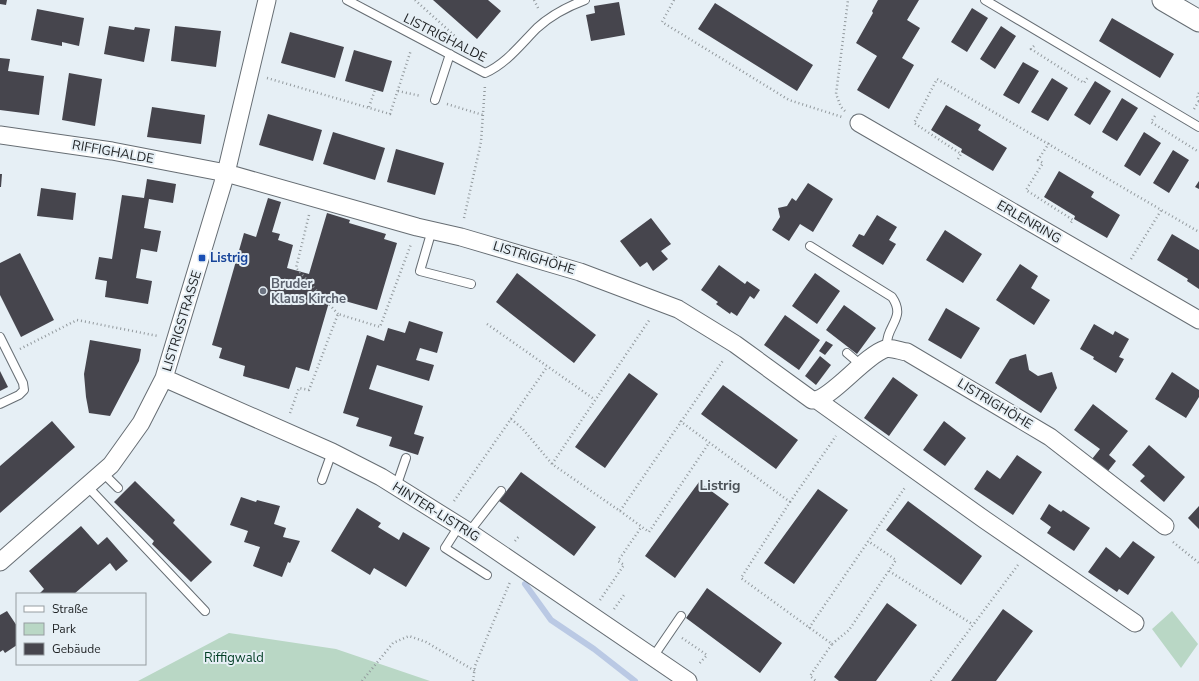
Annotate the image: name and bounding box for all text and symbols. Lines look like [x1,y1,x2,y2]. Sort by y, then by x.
street label: LISTRIGHALDE [400,9,490,67]
street label: RIFFIGHALDE [71,136,155,168]
street label: ERLENRING [993,196,1065,248]
street label: LISTRIGHÖHE [491,236,577,279]
place label: Listrig [210,249,248,267]
marker: Listrig [197,253,207,263]
street label: LISTRIGSTRASSE [158,268,206,374]
place label: Bruder Klaus Kirche [271,275,346,308]
marker: Bruder Klaus Kirche [258,286,268,296]
street label: LISTRIGHÖHE [954,374,1036,434]
district label: Listrig [699,476,741,495]
street label: HINTER-LISTRIG [389,478,483,546]
legend [16,593,146,665]
text: Straße [52,601,88,617]
text: Park [52,621,77,637]
text: Gebäude [52,641,101,657]
park label: Riffigwald [204,649,264,667]

